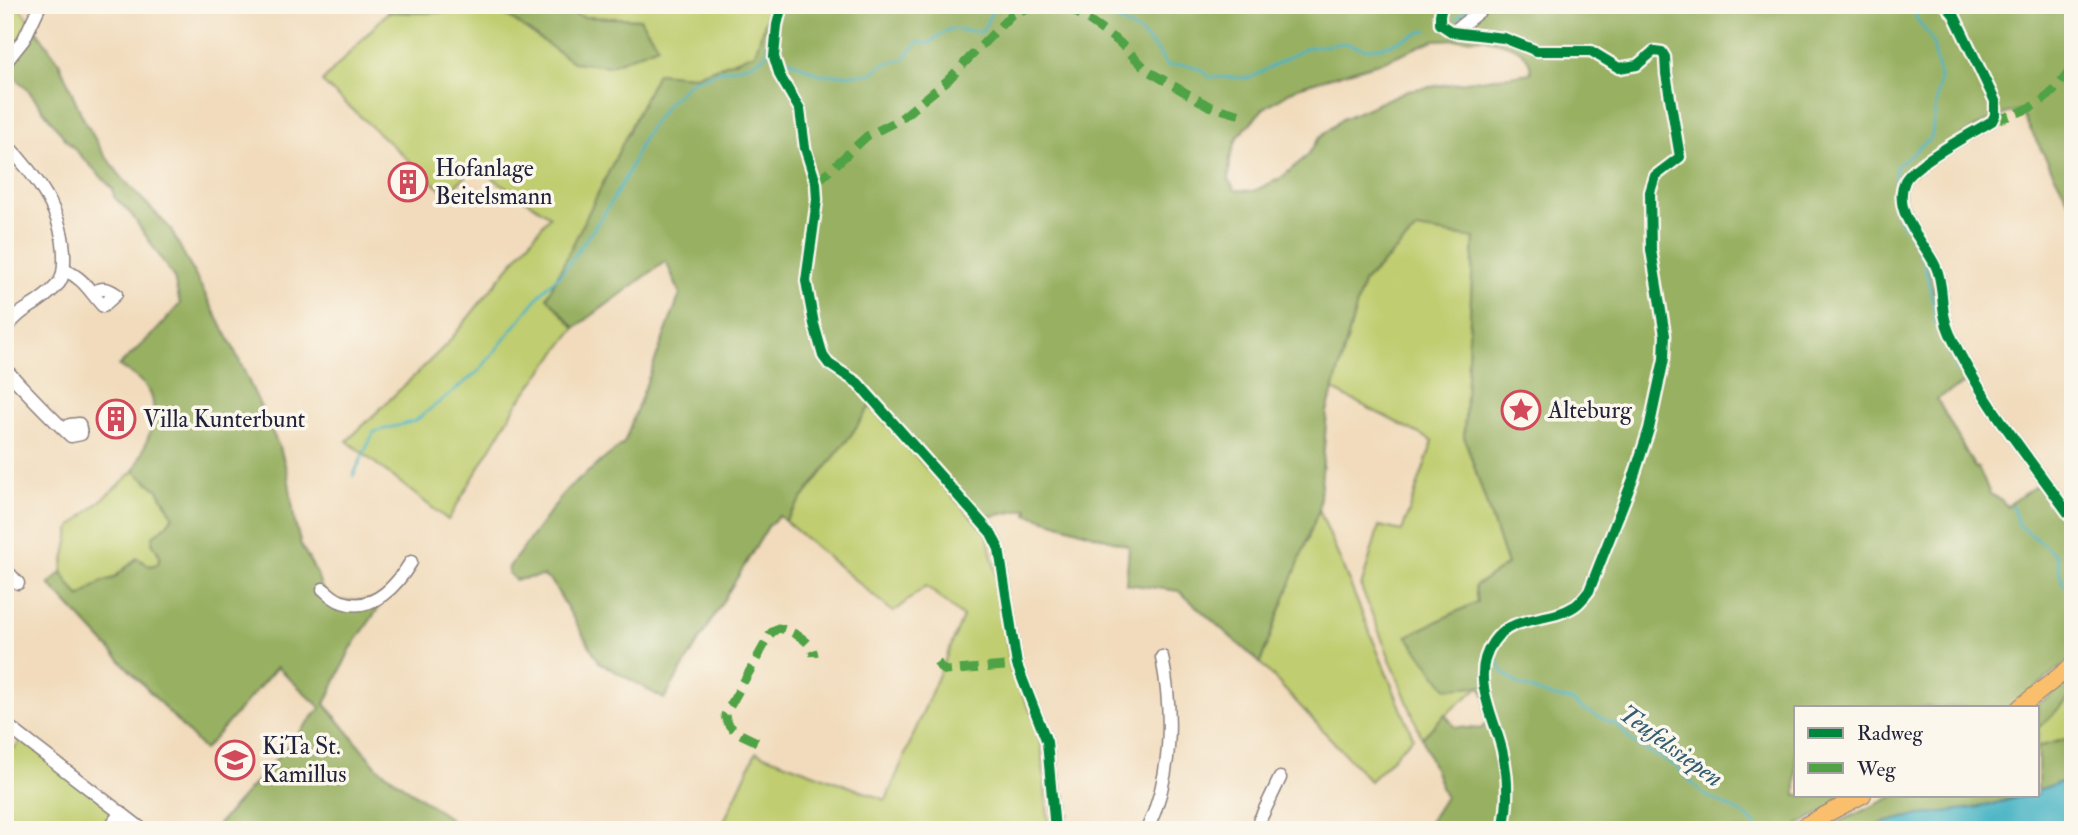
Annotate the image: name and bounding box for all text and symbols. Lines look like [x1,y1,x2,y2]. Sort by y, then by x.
place label: Hofanlage Beitelsmann [435,153,552,212]
building icon: Hofanlage Beitelsmann [387,161,429,203]
place icon: Alteburg [1500,389,1542,431]
place label: Alteburg [1547,395,1633,426]
building icon: Villa Kunterbunt [95,398,137,440]
place label: Villa Kunterbunt [143,404,306,435]
water label: Teufelssiepen [1613,698,1729,794]
legend [1794,706,2039,796]
text: Radweg [1857,720,1923,747]
place label: KiTa St. Kamillus [262,731,347,790]
school or university icon: KiTa St. Kamillus [214,739,256,781]
text: Weg [1856,756,1896,783]

